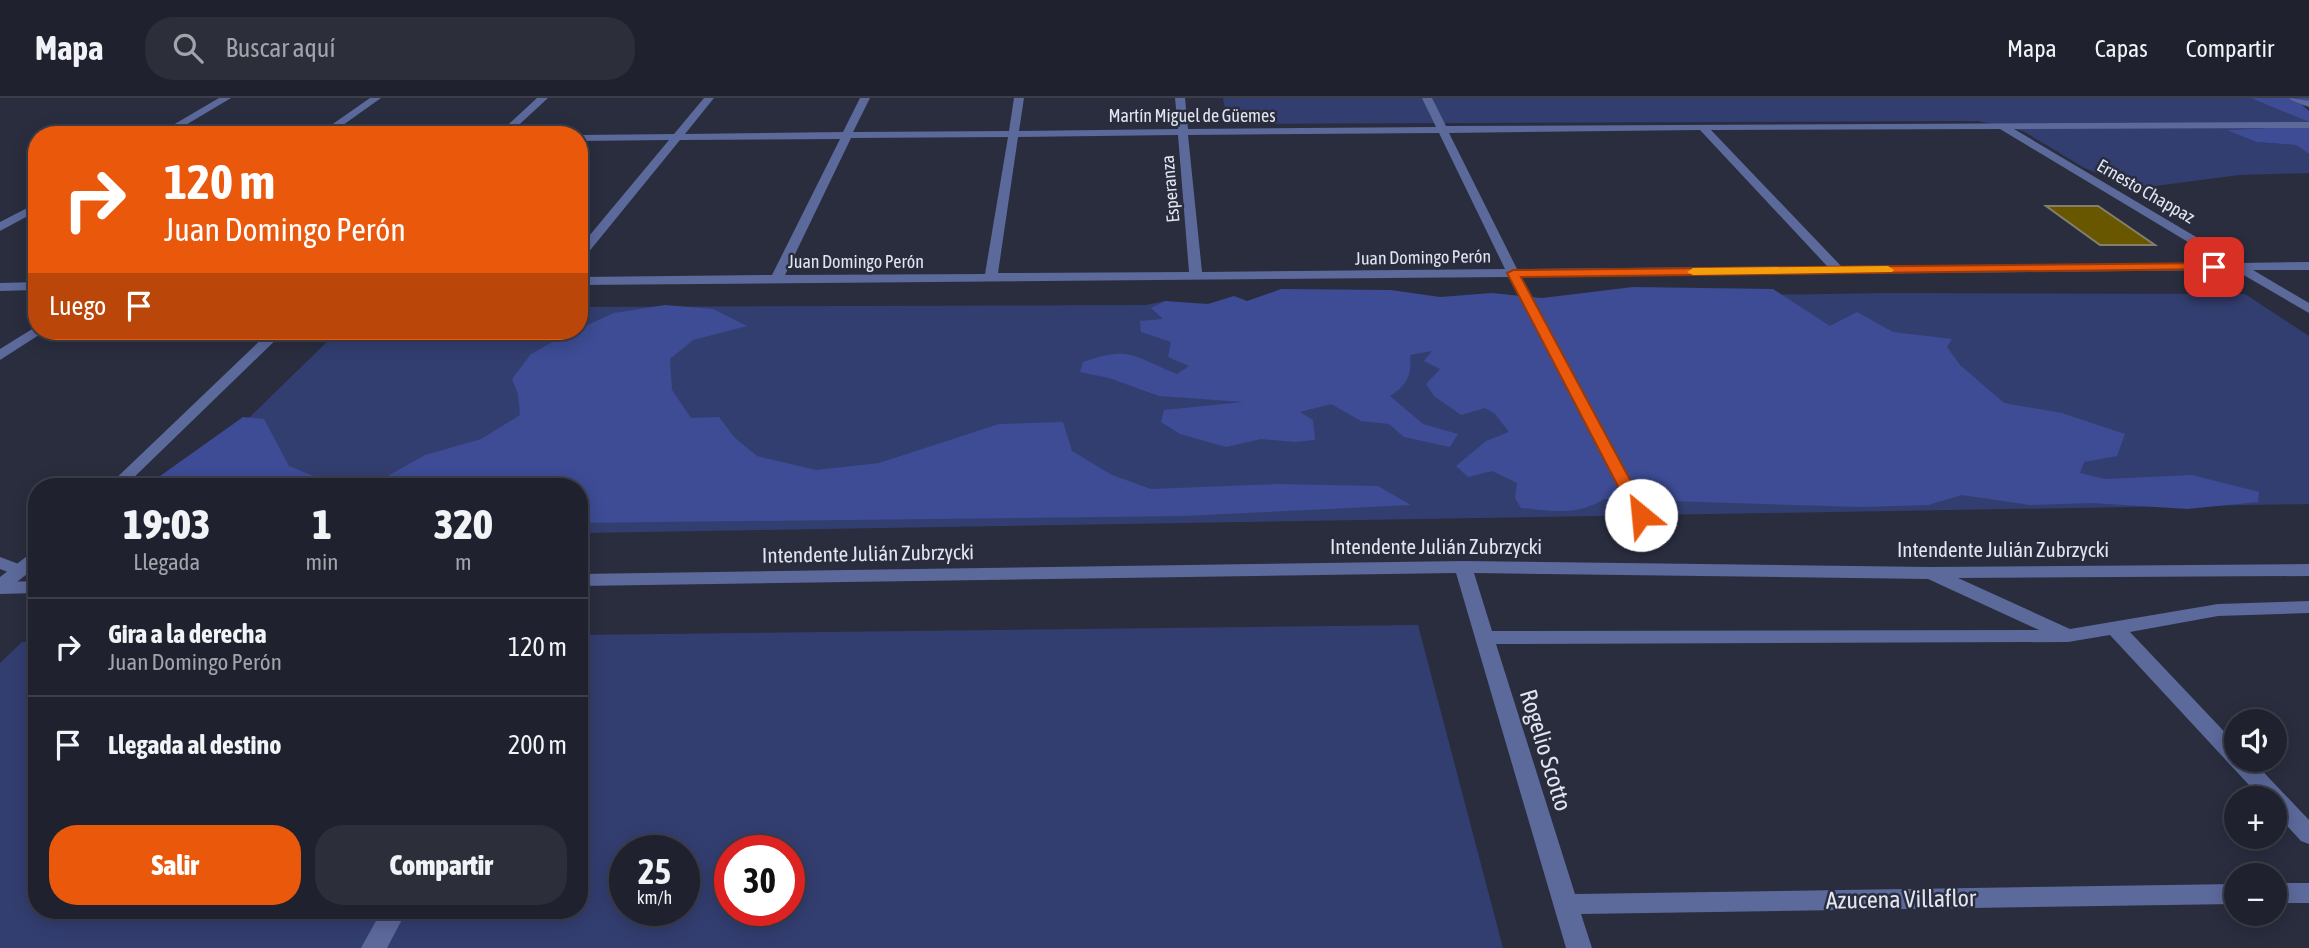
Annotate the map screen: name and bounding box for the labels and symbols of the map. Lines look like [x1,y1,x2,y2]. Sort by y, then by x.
street label: Martín Miguel de Güemes [1108,105,1276,126]
street label: Esperanza [1157,154,1183,224]
street label: Ernesto Chappaz [2093,155,2199,228]
pin [2184,237,2244,297]
street label: Juan Domingo Perón [1355,245,1491,269]
street label: Juan Domingo Perón [788,251,924,272]
position arrow [1604,478,1678,552]
street label: Intendente Julián Zubrzycki [1330,534,1542,558]
street label: Intendente Julián Zubrzycki [1897,537,2109,561]
street label: Intendente Julián Zubrzycki [762,539,974,567]
street label: Rogelio Scotto [1515,686,1577,814]
speed limit sign: 30 [714,835,805,926]
street label: Azucena Villaflor [1826,884,1977,914]

